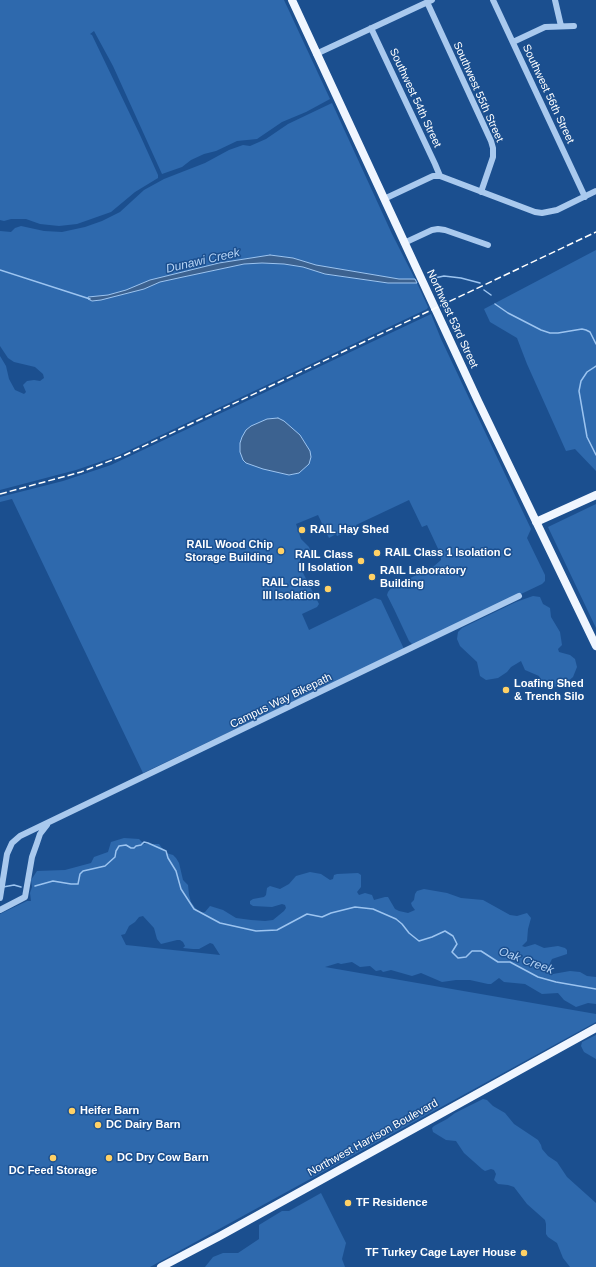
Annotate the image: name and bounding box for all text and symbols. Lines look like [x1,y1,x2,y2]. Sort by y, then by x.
street label: Southwest 55th Street [450,40,506,144]
street label: Southwest 56th Street [519,42,577,146]
street label: Southwest 54th Street [386,46,444,150]
water label: Dunawi Creek [165,246,241,276]
street label: Northwest 53rd Street [423,268,481,370]
place label: RAIL Hay Shed [310,523,389,537]
marker: RAIL Hay Shed [297,525,307,535]
place label: RAIL Wood Chip Storage Building [185,538,273,564]
marker: RAIL Wood Chip Storage Building [276,546,286,556]
place label: RAIL Class 1 Isolation C [385,546,512,560]
place label: RAIL Class II Isolation [295,548,353,574]
marker: RAIL Class 1 Isolation C [372,548,382,558]
marker: RAIL Class II Isolation [356,556,366,566]
place label: RAIL Laboratory Building [380,564,466,590]
marker: RAIL Laboratory Building [367,572,377,582]
place label: RAIL Class III Isolation [262,576,320,602]
marker: RAIL Class III Isolation [323,584,333,594]
street label: Campus Way Bikepath [228,671,334,731]
place label: Loafing Shed & Trench Silo [514,677,584,703]
marker: Loafing Shed & Trench Silo [501,685,511,695]
water label: Oak Creek [497,944,555,978]
street label: Northwest Harrison Boulevard [306,1097,440,1179]
place label: Heifer Barn [80,1104,139,1118]
marker: Heifer Barn [67,1106,77,1116]
place label: DC Dairy Barn [106,1118,181,1132]
marker: DC Dairy Barn [93,1120,103,1130]
place label: DC Dry Cow Barn [117,1151,209,1165]
marker: DC Feed Storage [48,1153,58,1163]
marker: DC Dry Cow Barn [104,1153,114,1163]
place label: DC Feed Storage [9,1164,97,1178]
place label: TF Residence [356,1196,428,1210]
marker: TF Residence [343,1198,353,1208]
place label: TF Turkey Cage Layer House [365,1246,516,1260]
marker: TF Turkey Cage Layer House [519,1248,529,1258]

